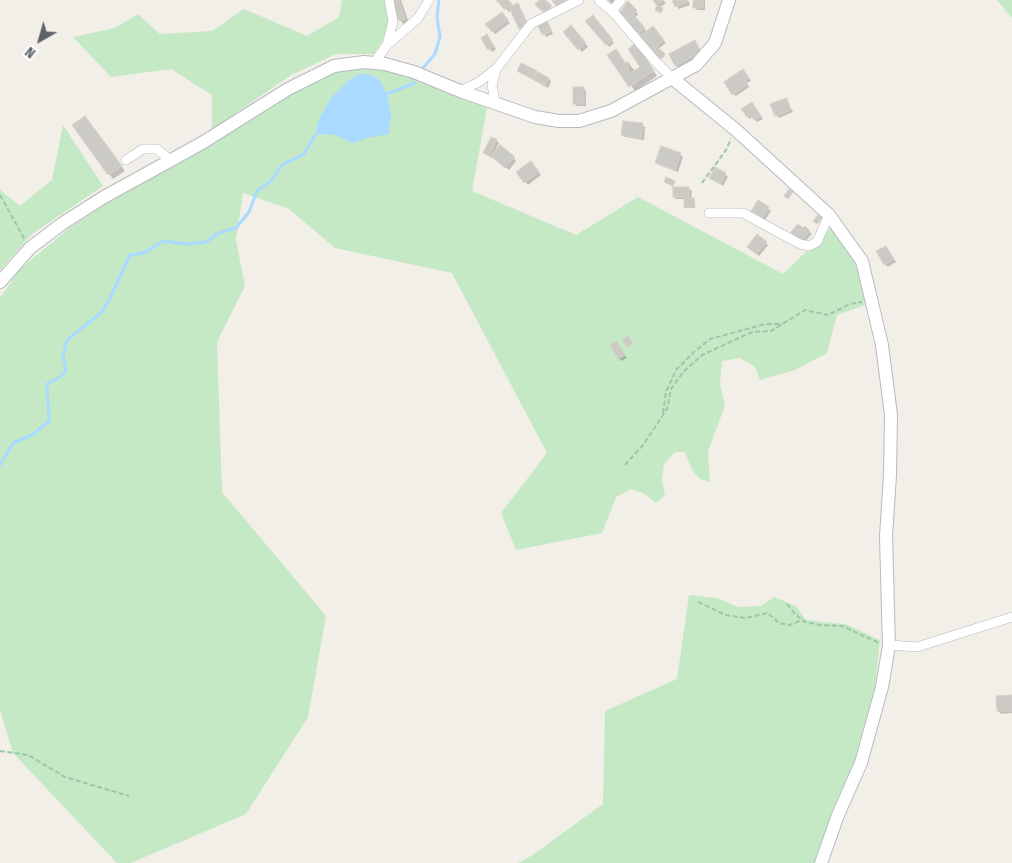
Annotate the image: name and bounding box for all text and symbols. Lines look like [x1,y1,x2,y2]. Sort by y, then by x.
north arrow [15,15,65,65]
text: N [22,43,39,61]

